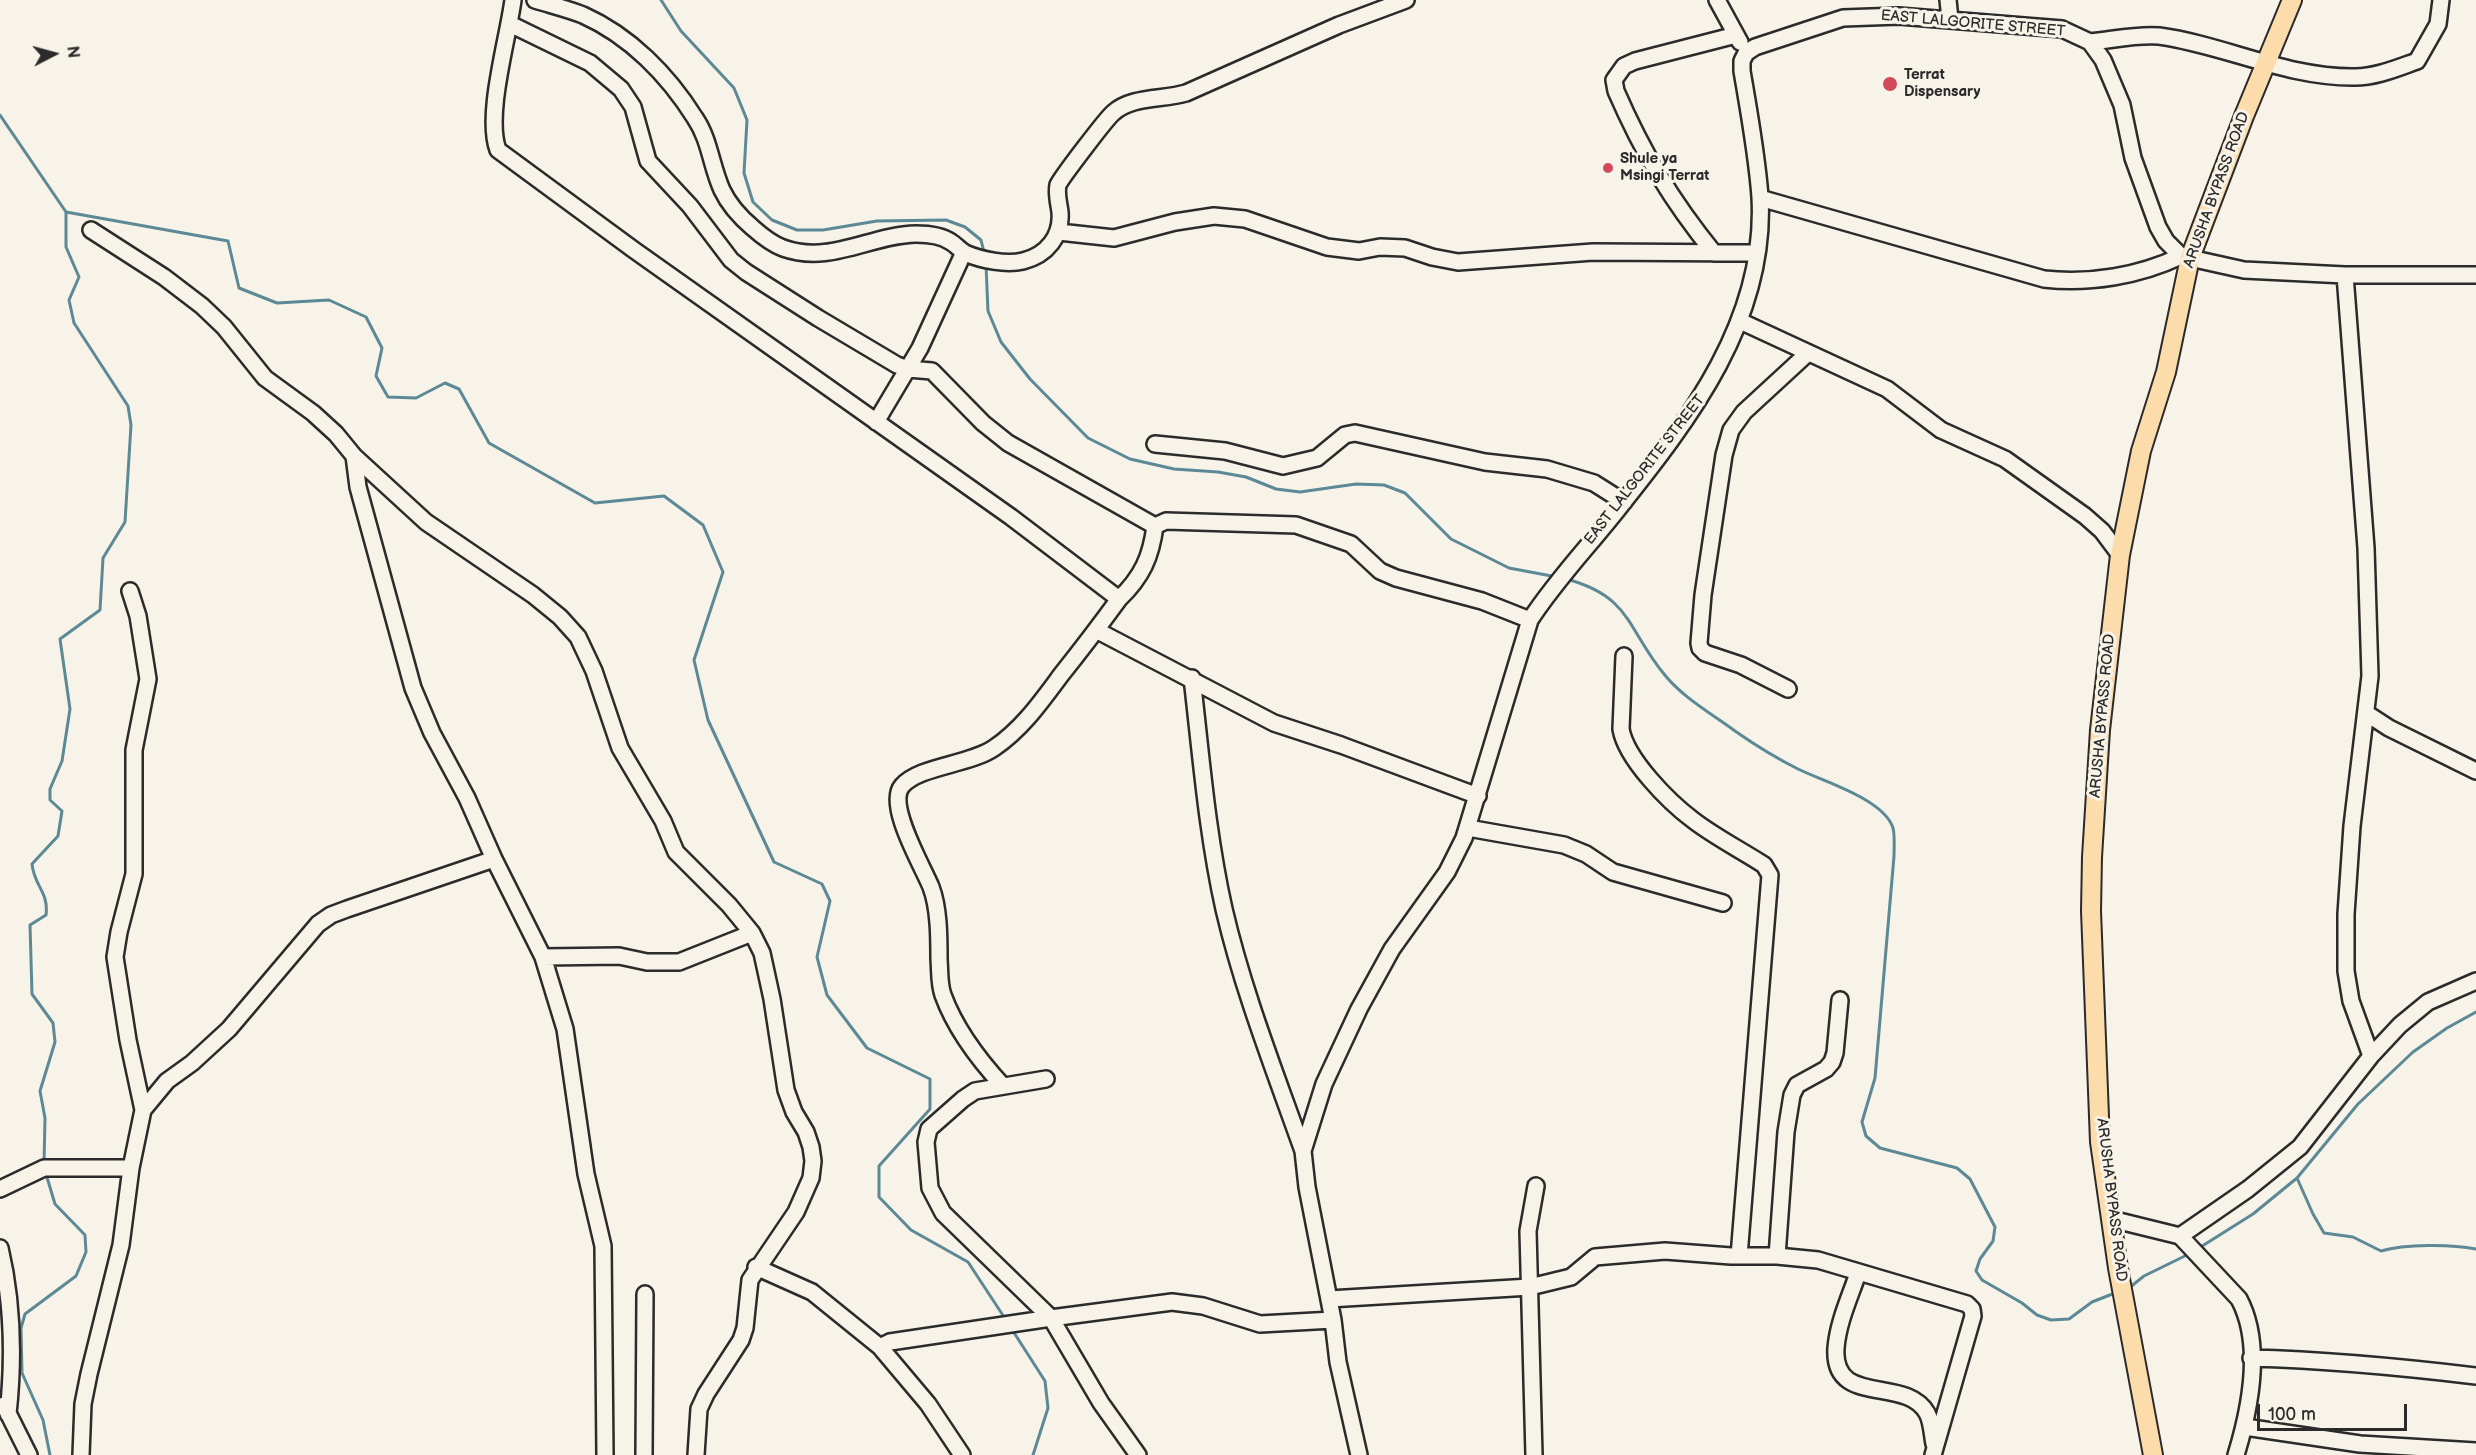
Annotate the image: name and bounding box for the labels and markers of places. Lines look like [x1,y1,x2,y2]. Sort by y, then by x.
place label: Terrat Dispensary [1904,66,1980,101]
marker: Terrat Dispensary [1881,75,1899,93]
place label: Shule ya Msingi Terrat [1620,150,1709,185]
marker: Shule ya Msingi Terrat [1601,161,1615,175]

